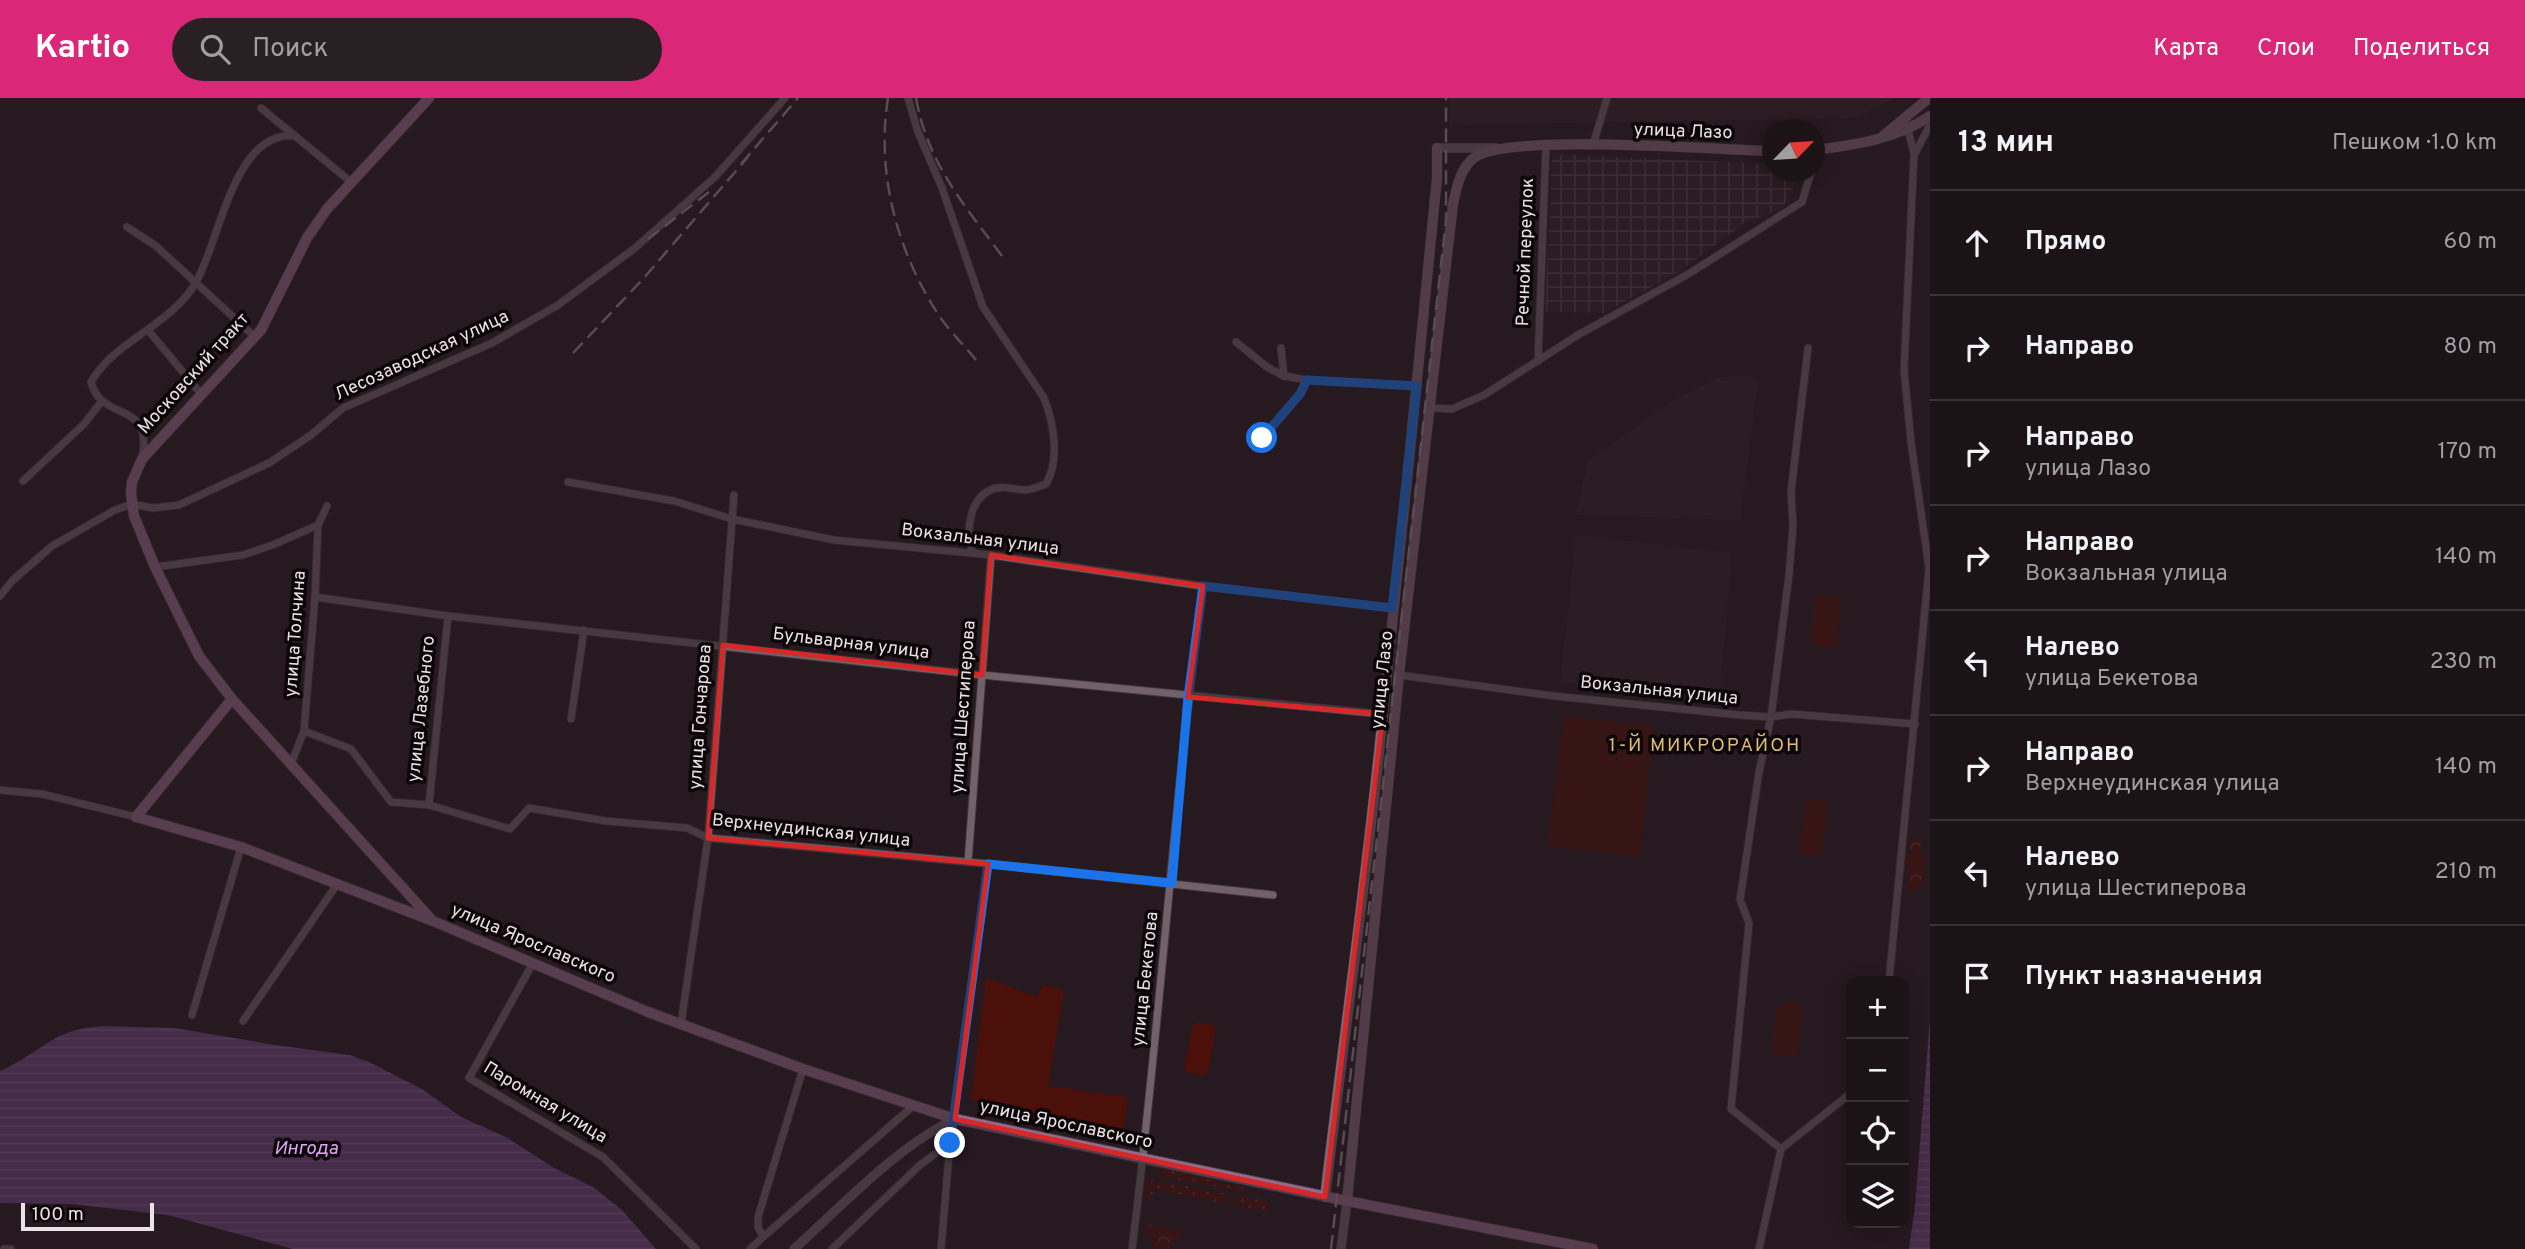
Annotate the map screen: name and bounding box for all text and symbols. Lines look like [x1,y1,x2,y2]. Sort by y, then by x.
search box [172,18,662,81]
text: Kartio [35,28,130,70]
icon: search [196,30,234,68]
text: Поиск [252,33,328,66]
text: Карта [2153,34,2219,64]
text: Слои [2257,34,2315,64]
text: Поделиться [2353,34,2490,64]
street label: улица Лазо [1633,119,1733,145]
north arrow [1762,119,1825,182]
text: 13 мин [1958,125,2054,162]
text: Пешком · 1.0 km [2332,129,2497,158]
street label: Речной переулок [1512,177,1540,327]
icon: ahead [1958,224,1996,262]
text: Прямо [2025,226,2106,259]
text: 60 m [2444,228,2497,257]
street label: Лесозаводская улица [331,306,513,406]
street label: Московский тракт [133,309,255,439]
icon: right [1958,329,1996,367]
text: Направо [2025,331,2134,364]
text: 80 m [2444,333,2497,362]
route start [1246,422,1277,453]
text: Направо [2025,422,2134,455]
icon: right [1958,434,1996,472]
text: 170 m [2438,438,2497,467]
text: улица Лазо [2025,455,2151,484]
street label: Вокзальная улица [900,519,1060,561]
text: Направо [2025,527,2134,560]
icon: right [1958,539,1996,577]
text: 140 m [2435,543,2497,572]
text: Вокзальная улица [2025,560,2228,589]
street label: улица Толчина [280,570,312,698]
street label: улица Шестиперова [946,620,982,794]
street label: Бульварная улица [771,623,931,665]
street label: улица Лазо [1366,630,1400,730]
text: Налево [2025,632,2120,665]
street label: улица Лазебного [403,635,441,783]
street label: улица Гончарова [684,644,718,790]
icon: left [1958,644,1996,682]
text: 230 m [2430,648,2497,677]
text: улица Бекетова [2025,665,2198,694]
street label: Вокзальная улица [1579,671,1739,711]
district label: 1-Й МИКРОРАЙОН [1609,733,1801,758]
text: Направо [2025,737,2134,770]
icon: right [1958,749,1996,787]
text: 140 m [2435,753,2497,782]
text: Верхнеудинская улица [2025,770,2280,799]
street label: Верхнеудинская улица [711,809,911,853]
text: Налево [2025,842,2120,875]
icon: left [1958,854,1996,892]
text: 210 m [2435,858,2497,887]
text: улица Шестиперова [2025,875,2247,904]
street label: улица Ярославского [447,899,619,989]
street label: улица Бекетова [1127,910,1165,1048]
icon: arrive [1958,959,1996,997]
text: Пункт назначения [2025,961,2263,994]
map controls [1846,976,1909,1228]
button: + [1846,976,1909,1039]
button: − [1846,1039,1909,1102]
street label: Паромная улица [479,1057,611,1149]
street label: улица Ярославского [977,1095,1155,1155]
button: locate [1846,1102,1909,1165]
route end [934,1127,965,1158]
water label: Ингода [274,1137,338,1161]
button: layers [1846,1165,1909,1228]
scale bar [21,1200,154,1232]
text: 100 m [32,1203,84,1227]

